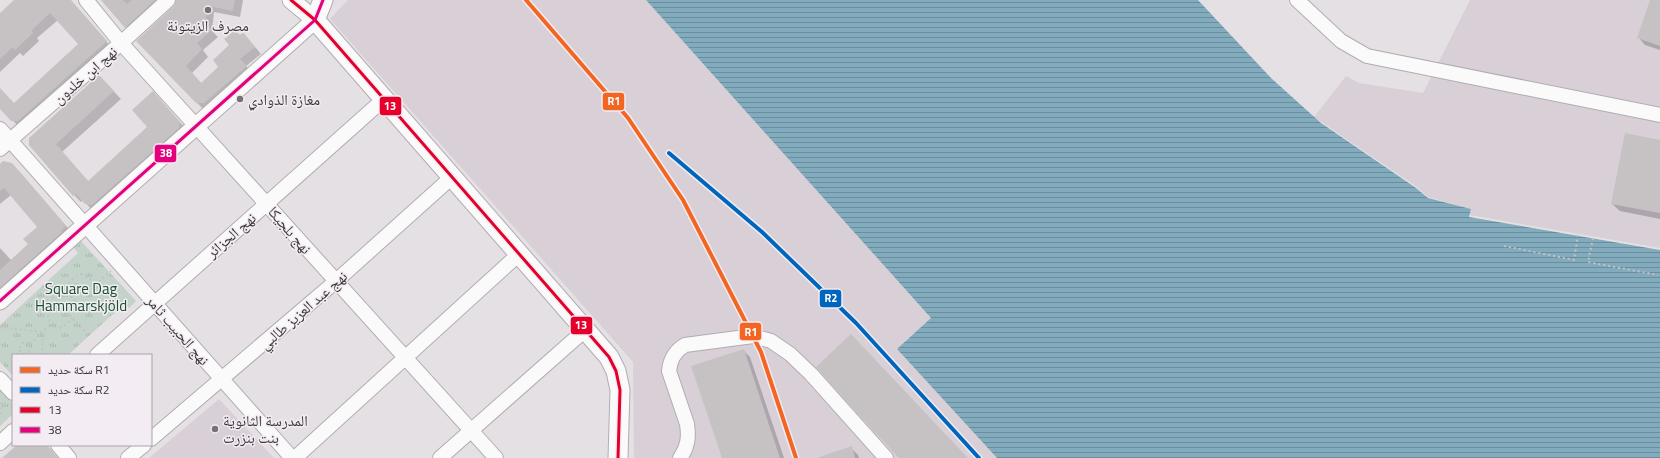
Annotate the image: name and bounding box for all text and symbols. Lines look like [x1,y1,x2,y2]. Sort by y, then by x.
marker: مصرف الزيتونة [203,5,213,15]
place label: مصرف الزيتونة [167,14,249,37]
street label: نهج ابن خلدون [48,40,122,110]
place label: مغازة الذوادي [248,88,320,111]
line badge: R1 [602,92,625,111]
text: R1 [608,93,620,109]
marker: مغازة الذوادي [235,94,245,104]
line badge: 13 [379,96,402,116]
text: 13 [384,98,396,114]
line badge: 38 [154,144,177,163]
text: 38 [160,145,172,161]
street label: نهج بلجيكا [263,201,317,259]
street label: نهج الجزائر [200,207,261,264]
street label: نهج عبد العزيز طالبي [254,265,353,356]
park label: Square Dag Hammarskjöld [35,277,127,317]
street label: نهج الحبيب ثامر [140,289,215,370]
line badge: R2 [819,289,842,308]
text: R2 [825,290,837,306]
line badge: 13 [570,316,593,335]
text: 13 [575,317,587,333]
line badge: R1 [739,322,762,341]
text: R1 [745,324,757,340]
legend [12,354,152,446]
text: سكة حديد R1 [48,360,109,379]
text: سكة حديد R2 [48,380,109,399]
text: 13 [48,400,61,419]
place label: المدرسة الثانوية بنت بنزرت [223,409,308,449]
text: 38 [48,420,62,439]
marker: المدرسة الثانوية بنت بنزرت [210,424,220,434]

